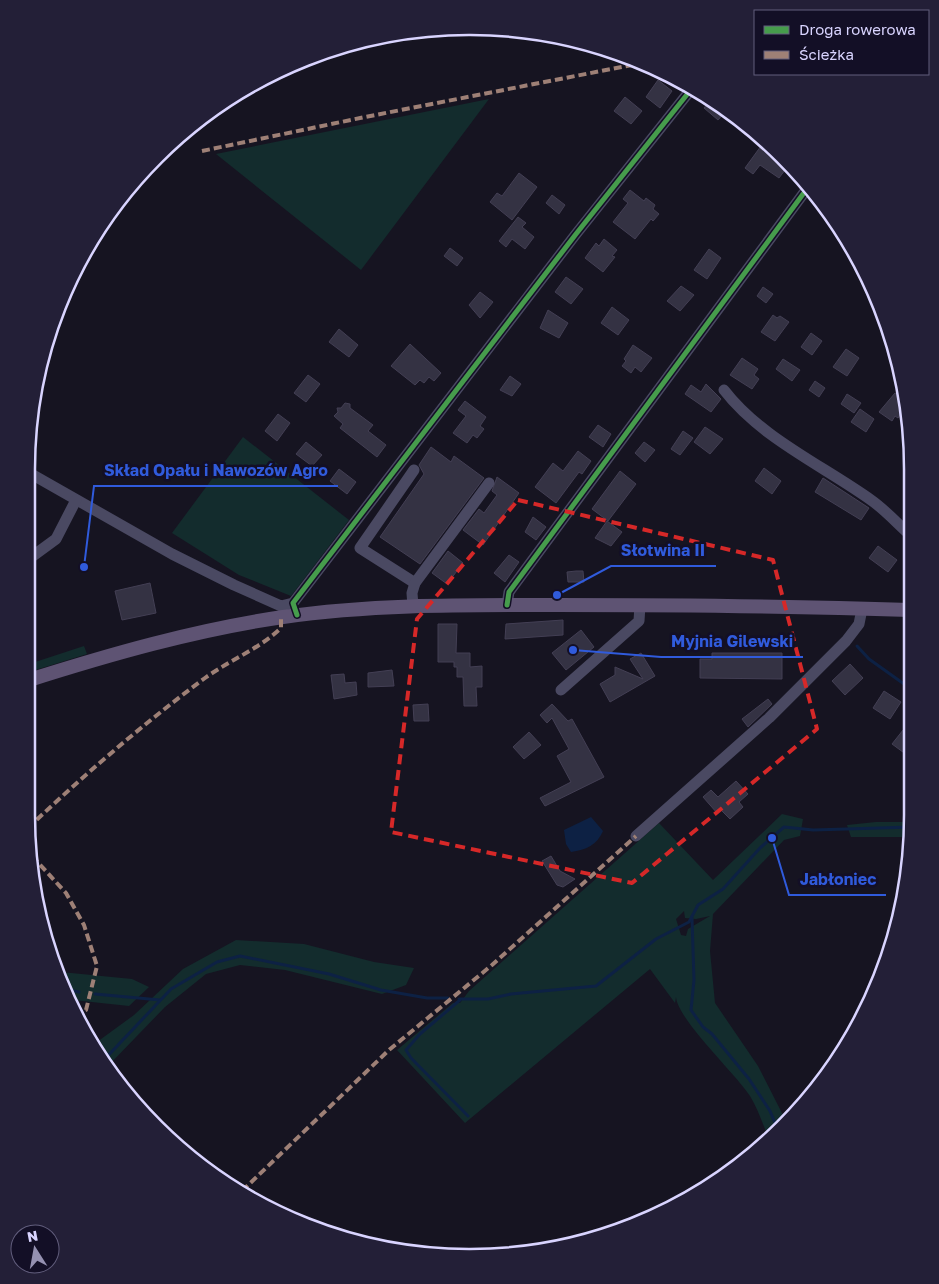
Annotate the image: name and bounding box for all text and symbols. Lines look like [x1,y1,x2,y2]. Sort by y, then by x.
legend [754,10,929,75]
text: Droga rowerowa [799,20,916,38]
text: Ścieżka [799,45,854,63]
callout: Skład Opału i Nawozów Agro [94,455,338,486]
text: Skład Opału i Nawozów Agro [104,460,328,480]
callout: Słotwina II [611,535,716,566]
text: Słotwina II [621,540,705,560]
callout: Myjnia Gilewski [661,626,803,657]
text: Myjnia Gilewski [671,631,793,651]
callout: Jabłoniec [789,864,886,895]
text: Jabłoniec [800,869,876,889]
north arrow [10,1224,60,1274]
text: N [26,1226,39,1245]

